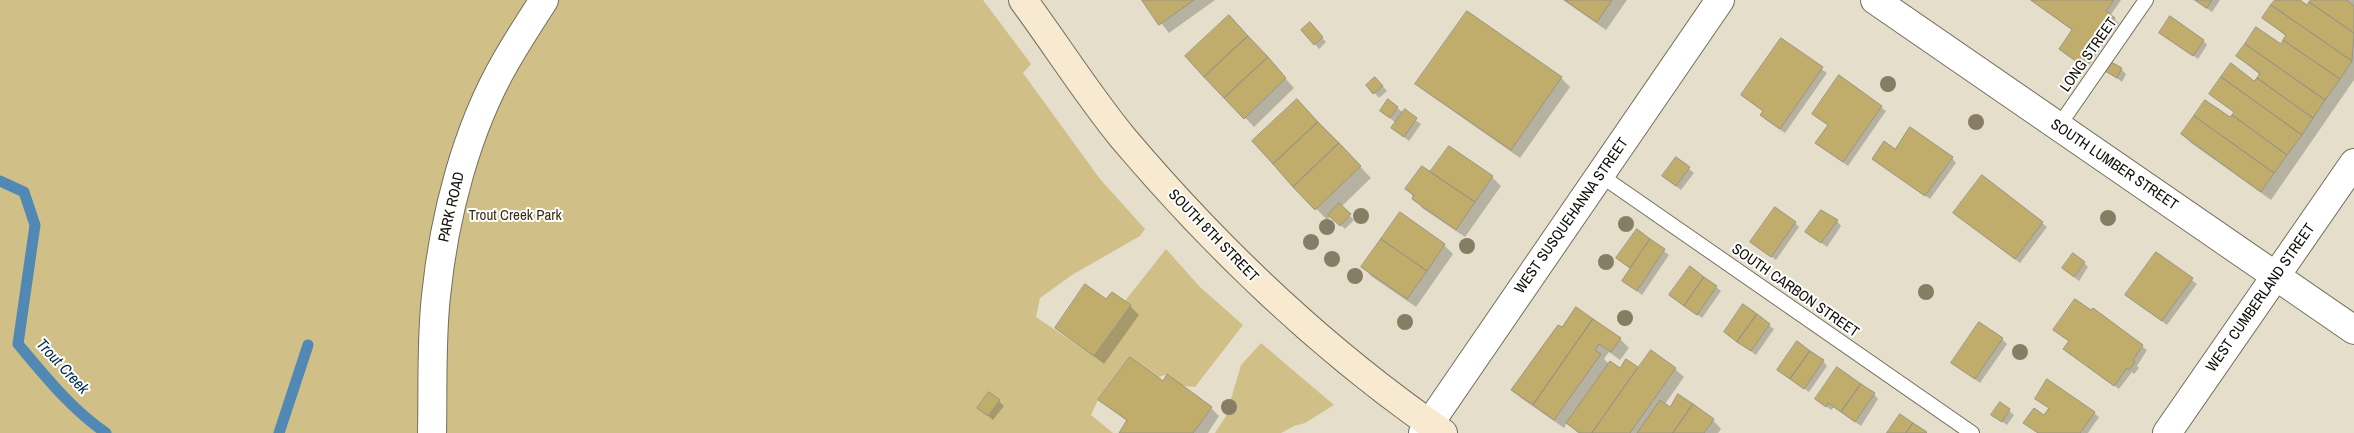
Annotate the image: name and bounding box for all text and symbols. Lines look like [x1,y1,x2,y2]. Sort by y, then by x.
street label: LONG STREET [2057,14,2121,96]
street label: SOUTH LUMBER STREET [2047,116,2181,214]
street label: WEST SUSQUEHANNA STREET [1511,135,1633,297]
street label: PARK ROAD [435,170,469,244]
street label: SOUTH 8TH STREET [1164,186,1262,286]
park label: Trout Creek Park [468,207,562,225]
street label: WEST CUMBERLAND STREET [2203,220,2319,376]
street label: SOUTH CARBON STREET [1728,240,1862,342]
water label: Trout Creek [32,335,92,399]

